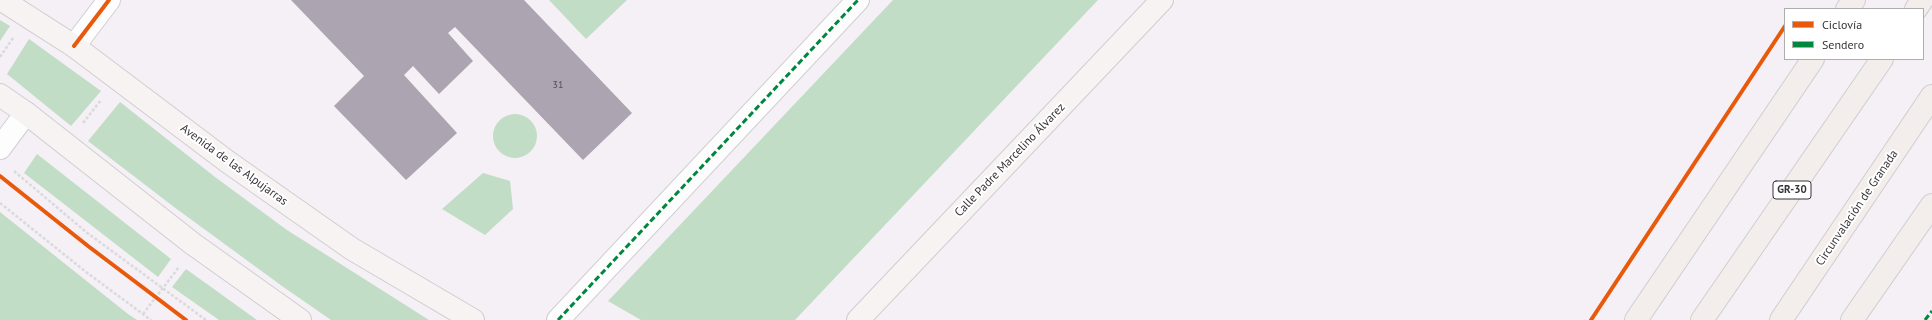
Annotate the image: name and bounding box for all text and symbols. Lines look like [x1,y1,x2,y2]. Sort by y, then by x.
legend [1784,8,1924,60]
text: Ciclovía [1822,17,1862,32]
text: Sendero [1822,37,1864,52]
house number: 31 [553,79,563,91]
street label: Calle Padre Marcelino Álvarez [952,100,1068,220]
street label: Avenida de las Alpujarras [178,121,290,209]
street label: Circunvalación de Granada [1813,147,1901,269]
road number: GR-30 [1773,181,1811,199]

